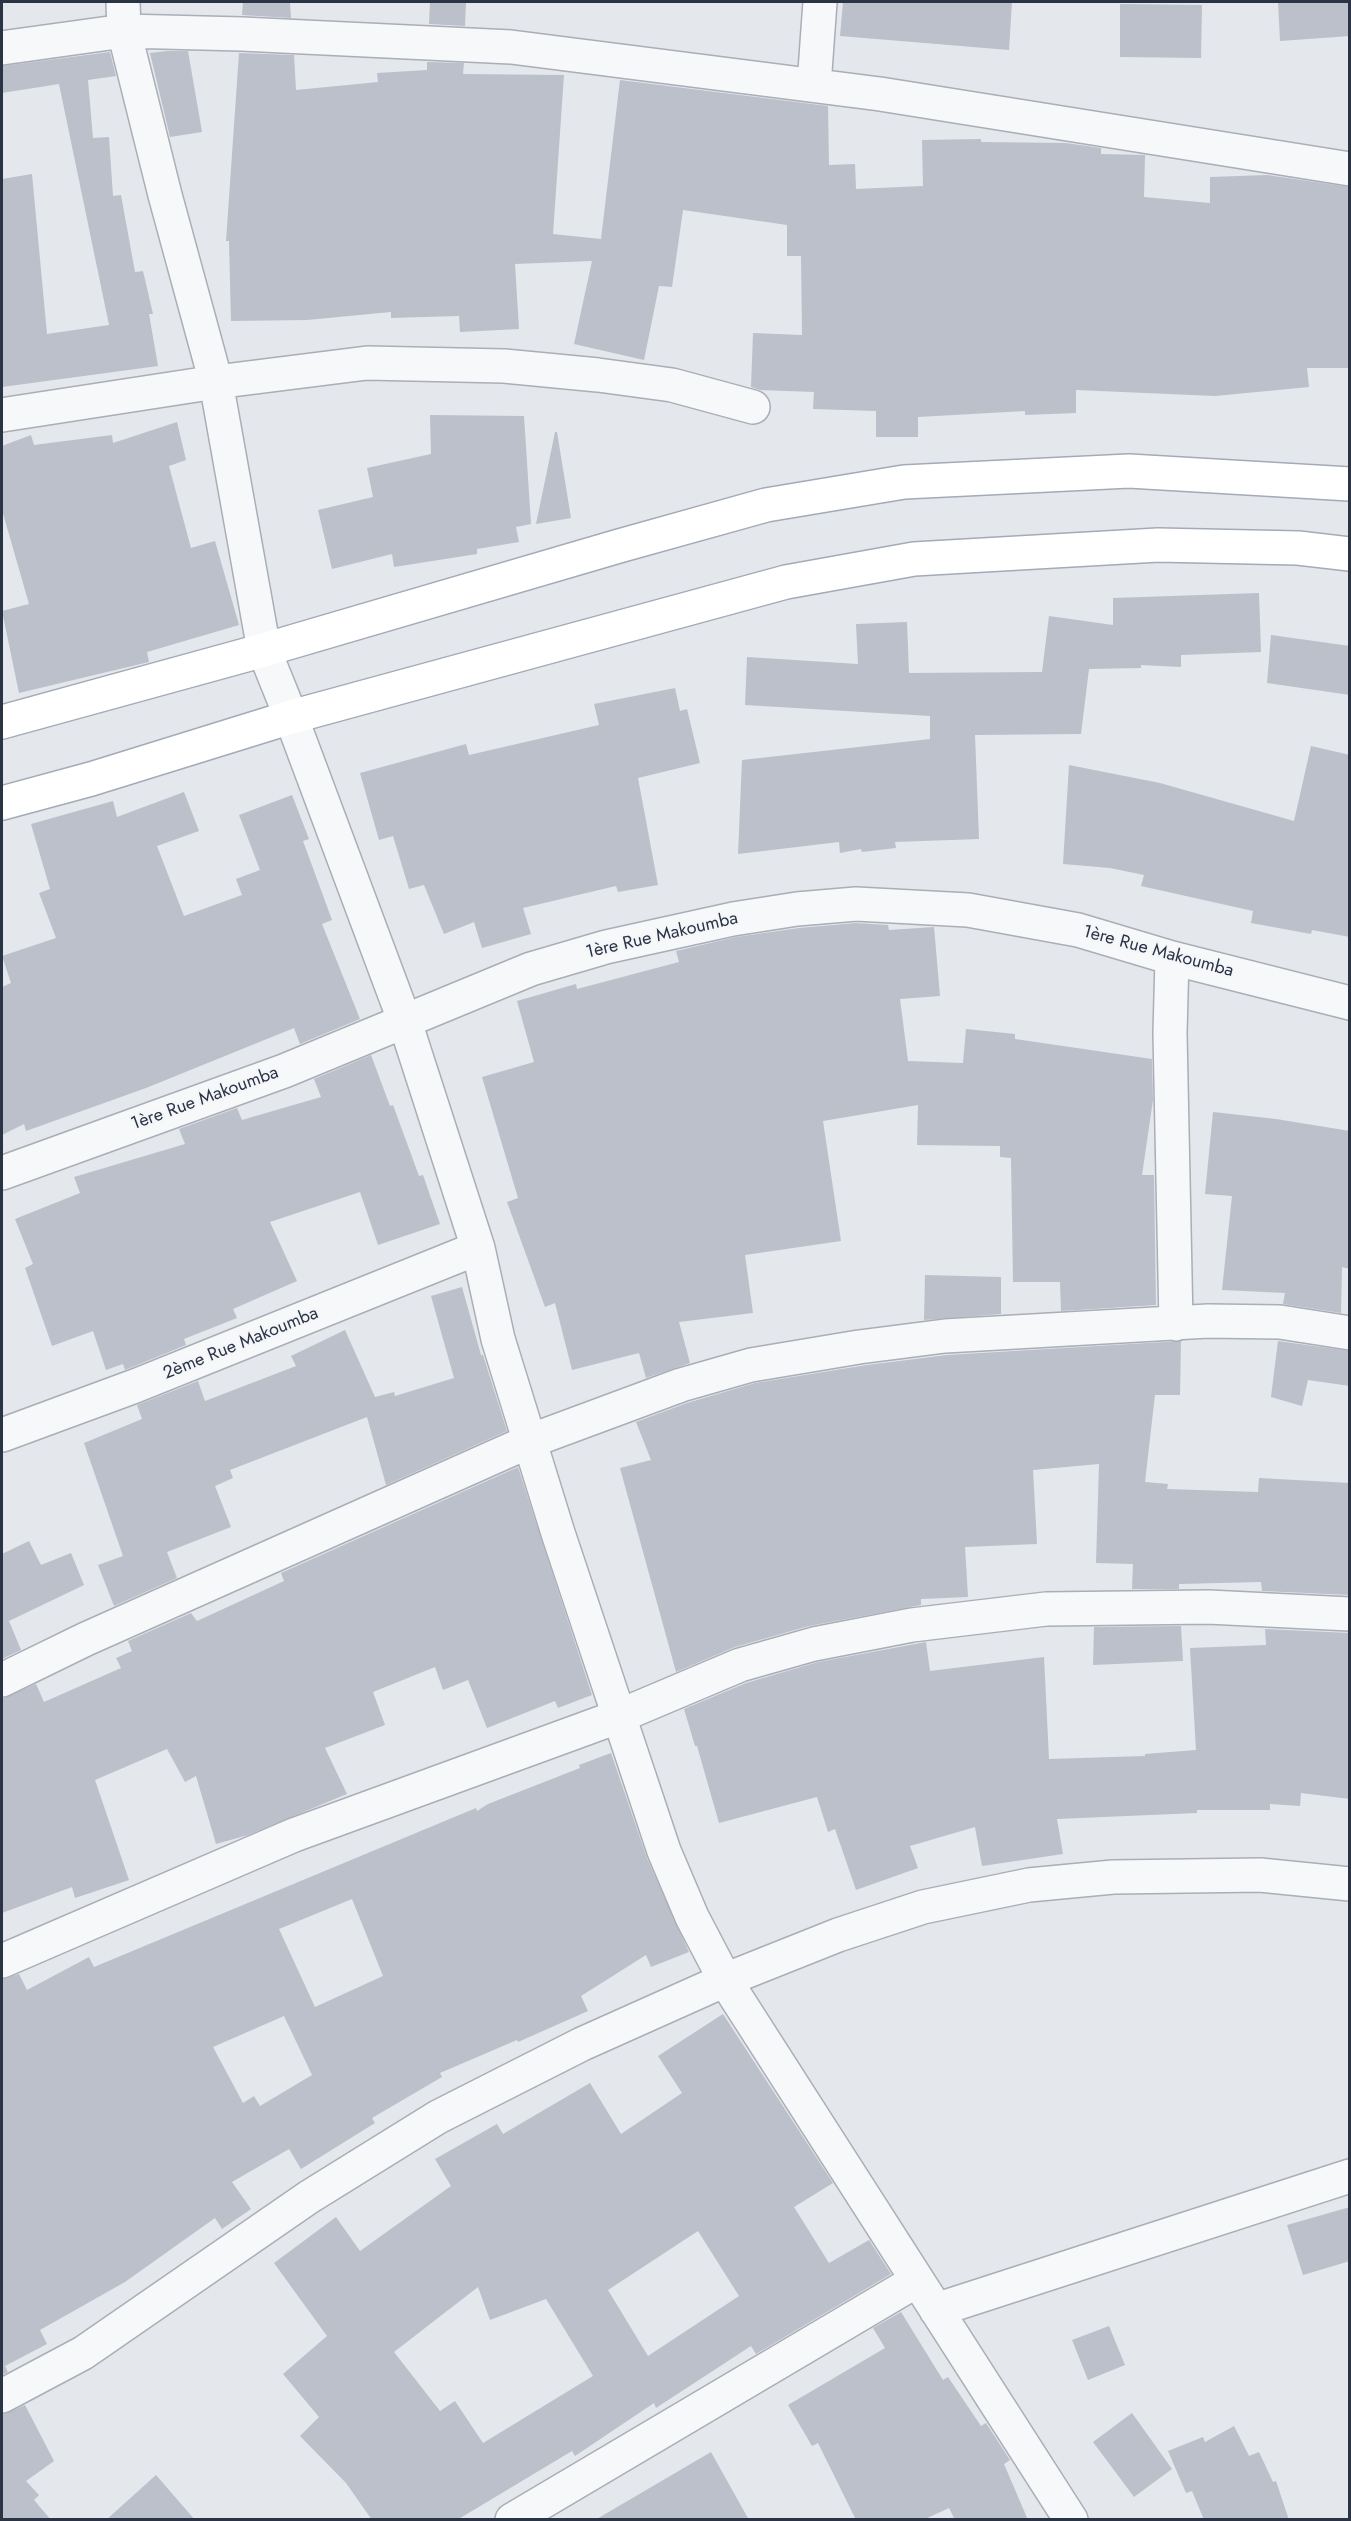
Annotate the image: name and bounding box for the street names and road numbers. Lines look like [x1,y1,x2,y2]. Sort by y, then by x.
street label: 1ère Rue Makoumba [584,908,740,964]
street label: 1ère Rue Makoumba [1080,921,1236,983]
street label: 1ère Rue Makoumba [128,1062,282,1136]
street label: 2ème Rue Makoumba [160,1303,322,1385]

